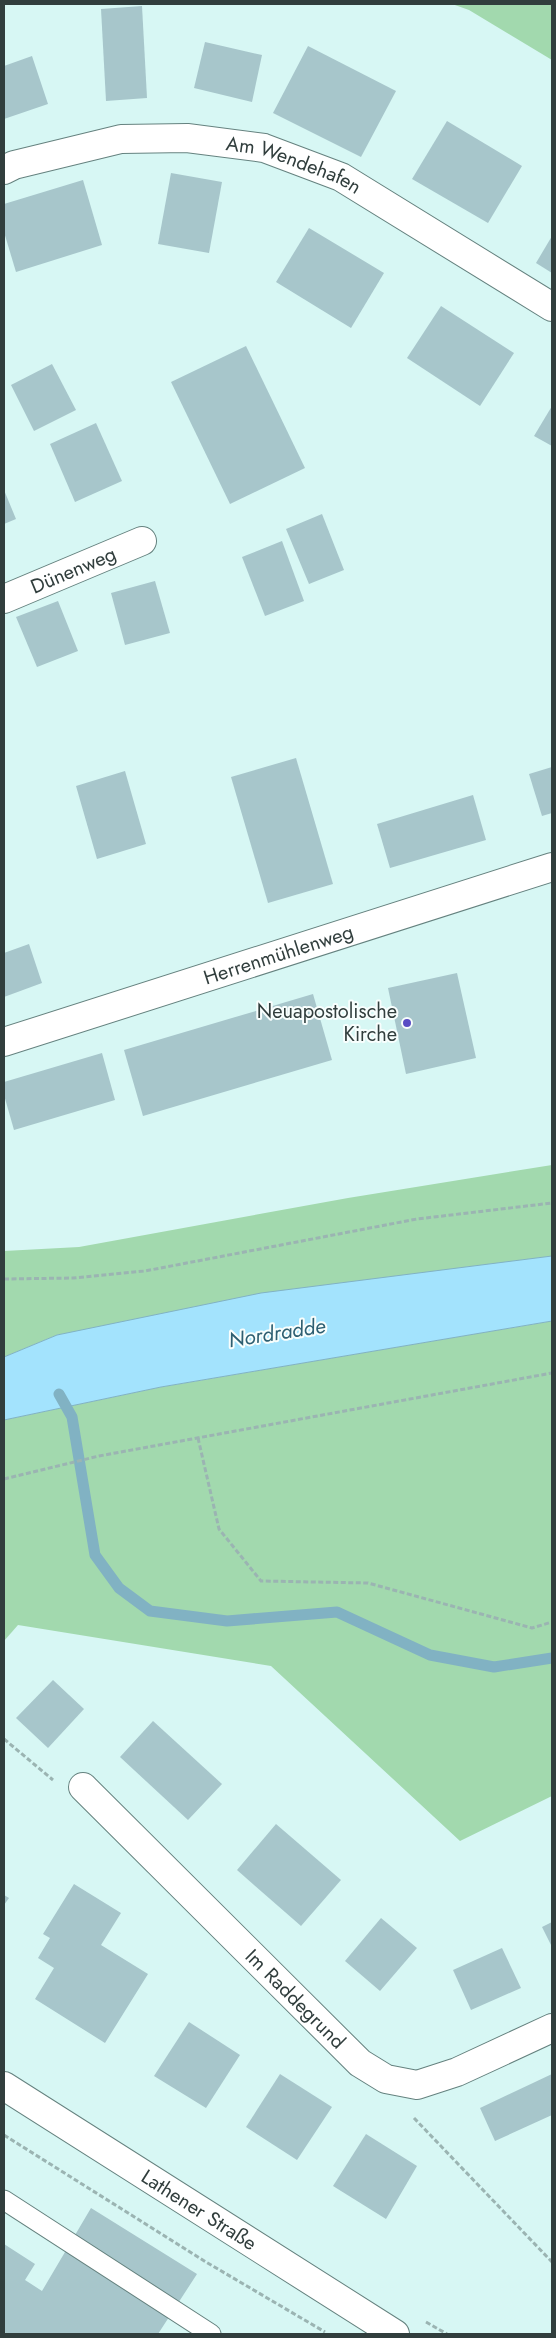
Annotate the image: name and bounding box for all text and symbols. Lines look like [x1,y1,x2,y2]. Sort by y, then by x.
street label: Am Wendehafen [224,129,367,201]
street label: Dünenweg [26,540,121,601]
street label: Herrenmühlenweg [200,917,357,992]
place label: Neuapostolische Kirche [257,997,397,1049]
marker: Neuapostolische Kirche [401,1017,413,1029]
water label: Nordradde [226,1310,328,1355]
street label: Im Raddegrund [238,1943,352,2056]
street label: Lathener Straße [135,2163,262,2258]

